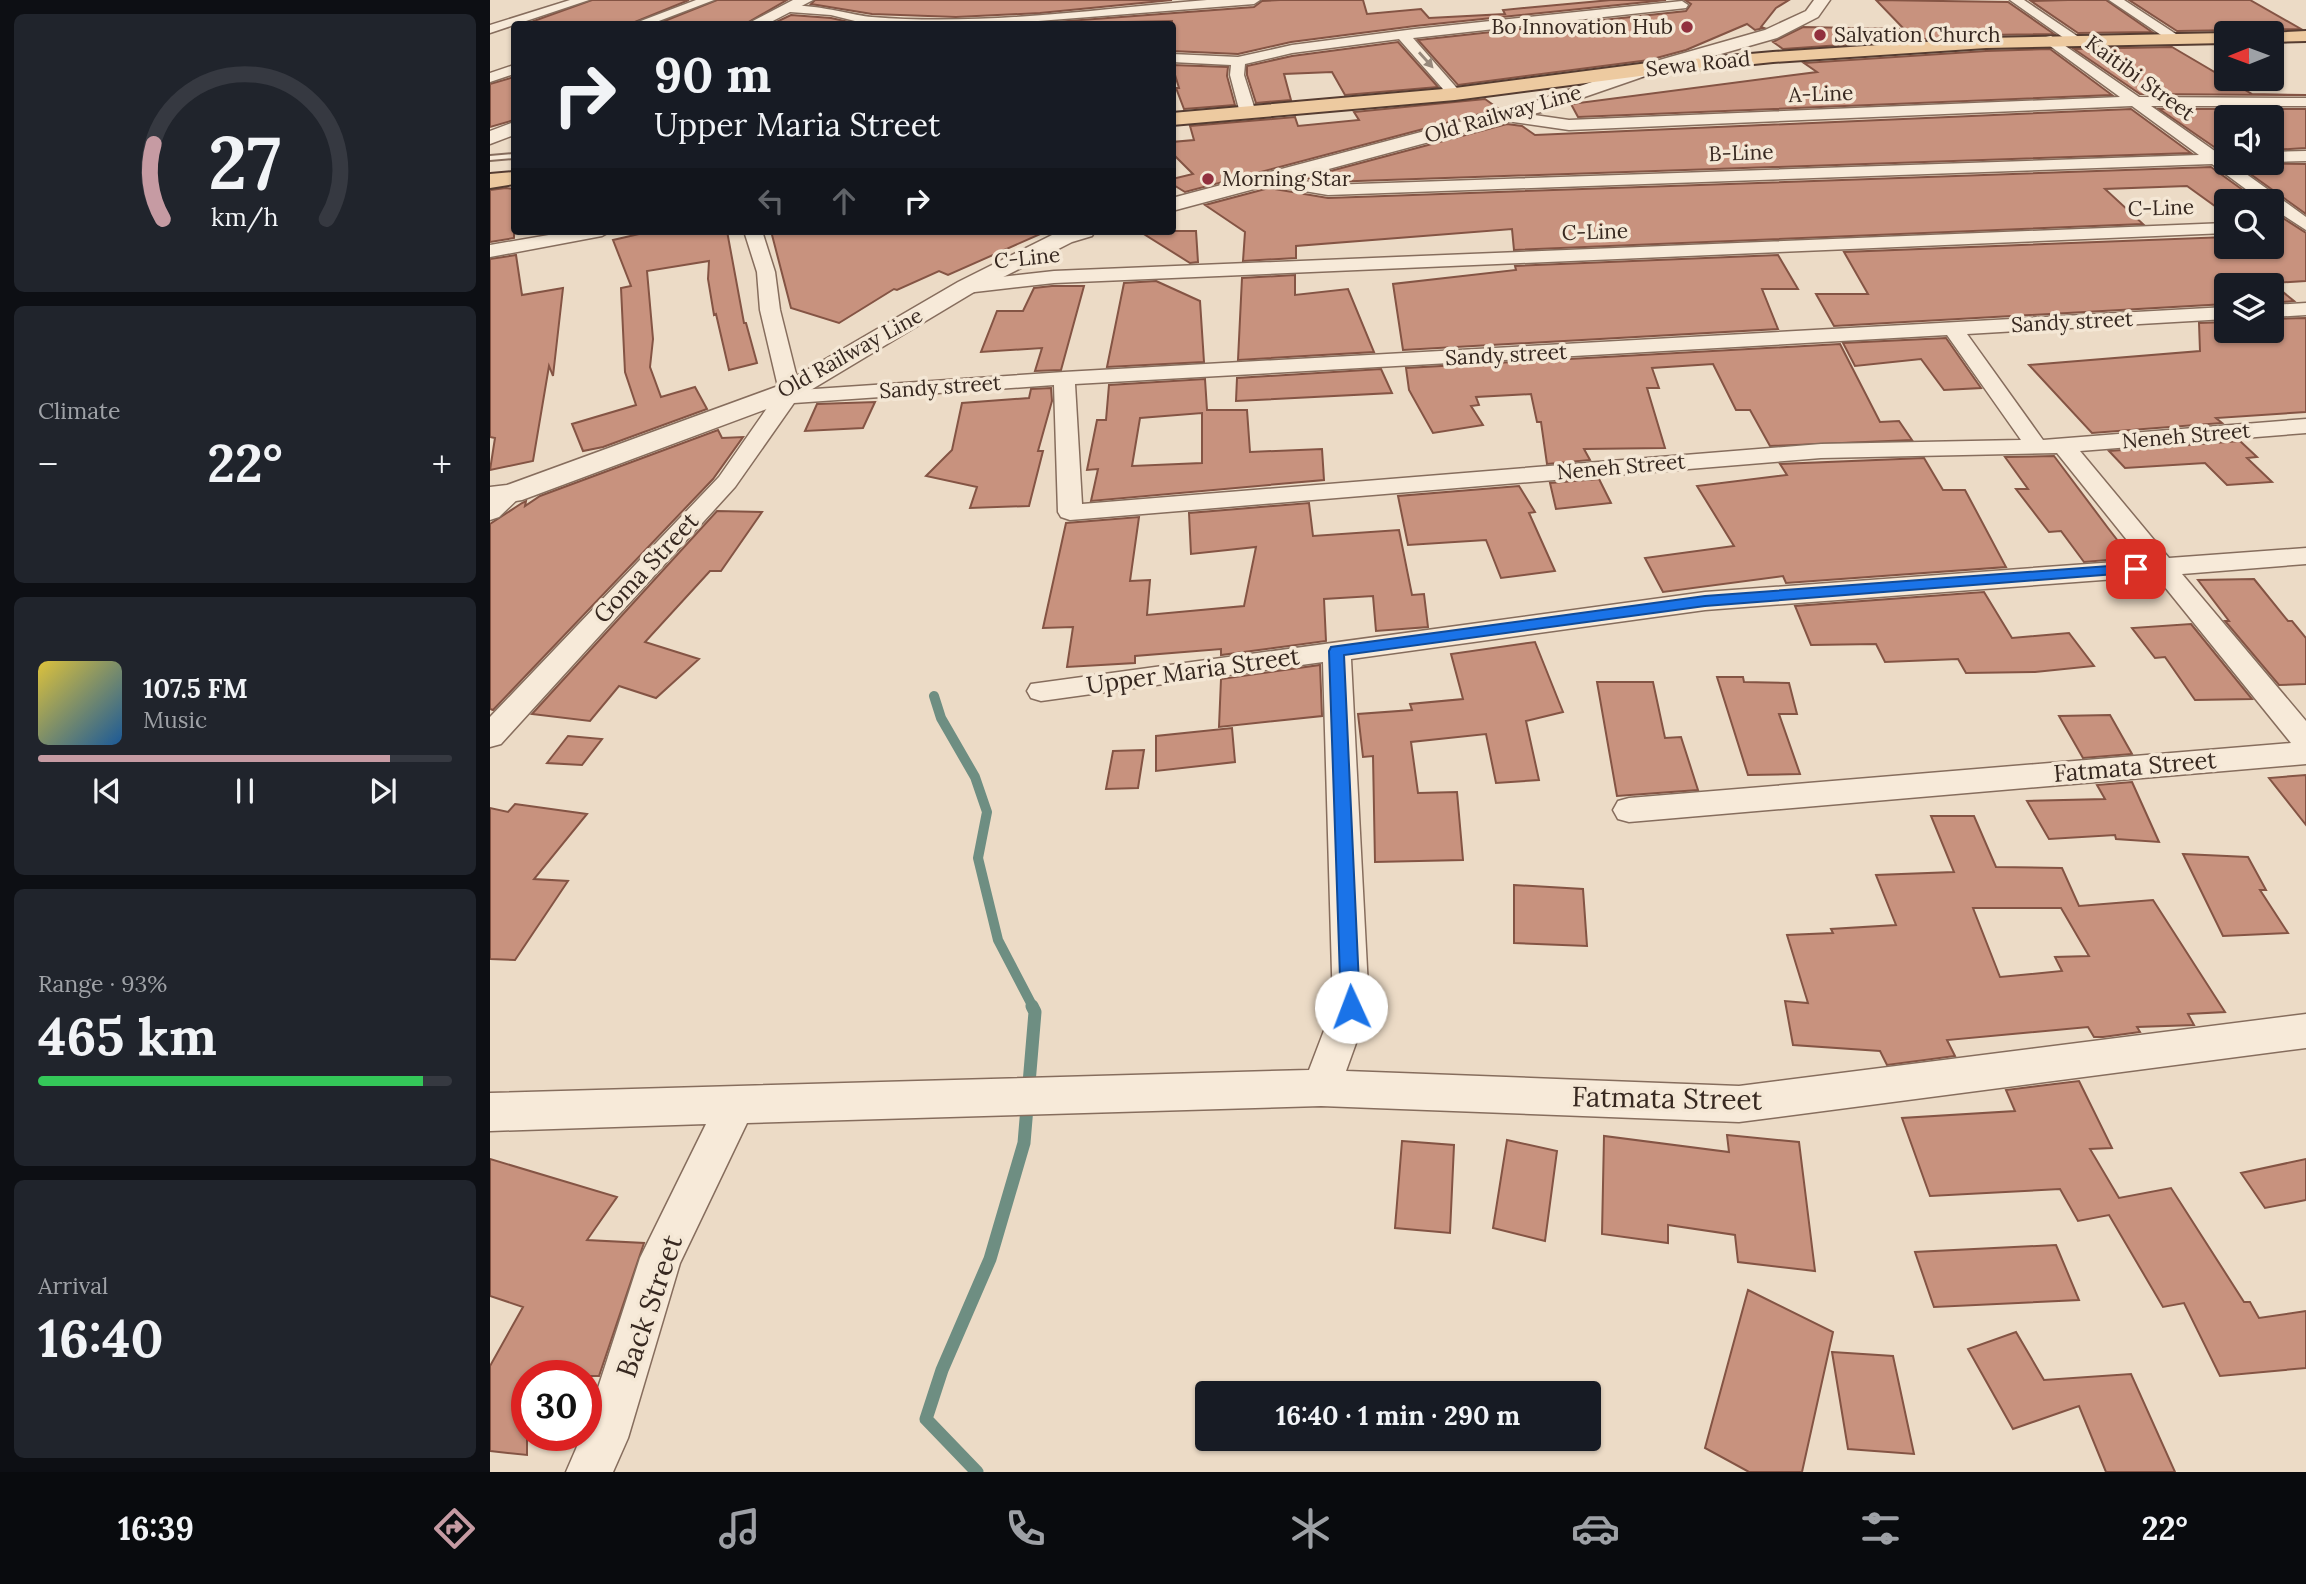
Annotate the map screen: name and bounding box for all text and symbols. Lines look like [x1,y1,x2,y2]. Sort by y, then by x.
place label: Bo Innovation Hub [1491,13,1673,40]
marker: Bo Innovation Hub [1679,19,1695,35]
place label: Salvation Church [1834,21,2001,48]
north arrow [2214,21,2284,91]
map controls [2214,21,2284,343]
marker: Salvation Church [1812,27,1828,43]
street label: Kaitibi Street [2080,29,2201,127]
text: 90 m [654,43,771,105]
street label: Sewa Road [1644,45,1752,82]
icon: right [539,49,630,140]
one-way arrow [1417,51,1433,68]
street label: Old Railway Line [1421,78,1584,149]
street label: A-Line [1787,79,1854,108]
text: Upper Maria Street [654,104,940,145]
button: sound [2214,105,2284,175]
text: 27 [209,116,281,209]
street label: B-Line [1708,138,1774,167]
place label: Morning Star [1222,165,1351,192]
marker: Morning Star [1200,171,1216,187]
icon: left [752,182,790,220]
icon: ahead [825,182,863,220]
icon: right [898,182,936,220]
button: search [2214,189,2284,259]
street label: C-Line [2127,193,2195,222]
text: km/h [211,201,279,233]
street label: C-Line [1561,217,1629,246]
street label: C-Line [993,241,1061,274]
button: layers [2214,273,2284,343]
street label: Old Railway Line [772,301,927,404]
street label: Sandy street [2010,305,2134,338]
street label: Sandy street [1444,338,1568,371]
street label: Sandy street [878,369,1003,404]
text: Climate [38,396,120,425]
street label: Neneh Street [2121,416,2252,455]
text: 22° [207,430,283,496]
text: − [38,440,58,488]
text: + [432,440,452,488]
street label: Neneh Street [1556,447,1687,486]
street label: Goma Street [586,505,705,630]
pin [2106,539,2166,599]
icon: arrive [2117,550,2155,588]
street label: Upper Maria Street [1084,640,1302,701]
text: 107.5 FM [143,672,248,705]
text: Music [143,705,207,734]
street label: Fatmata Street [2052,744,2218,789]
icon: previous [88,772,126,810]
icon: pause [226,772,264,810]
icon: next [364,772,402,810]
text: Range · 93% [38,969,167,998]
position arrow [1314,970,1388,1044]
text: 465 km [38,1003,217,1069]
street label: Fatmata Street [1571,1078,1763,1118]
street label: Back Street [608,1230,690,1382]
text: Arrival [38,1271,108,1300]
text: 16:40 [38,1305,164,1371]
speed limit sign: 30 [511,1360,602,1451]
text: 16:40 · 1 min · 290 m [1276,1399,1520,1432]
icon: directions [430,1504,479,1553]
icon: music [715,1504,764,1553]
icon: phone [1001,1504,1050,1553]
icon: climate [1286,1504,1335,1553]
icon: car [1571,1504,1620,1553]
icon: filters [1856,1504,1905,1553]
text: 16:39 [118,1508,194,1549]
text: 22° [2142,1508,2188,1549]

